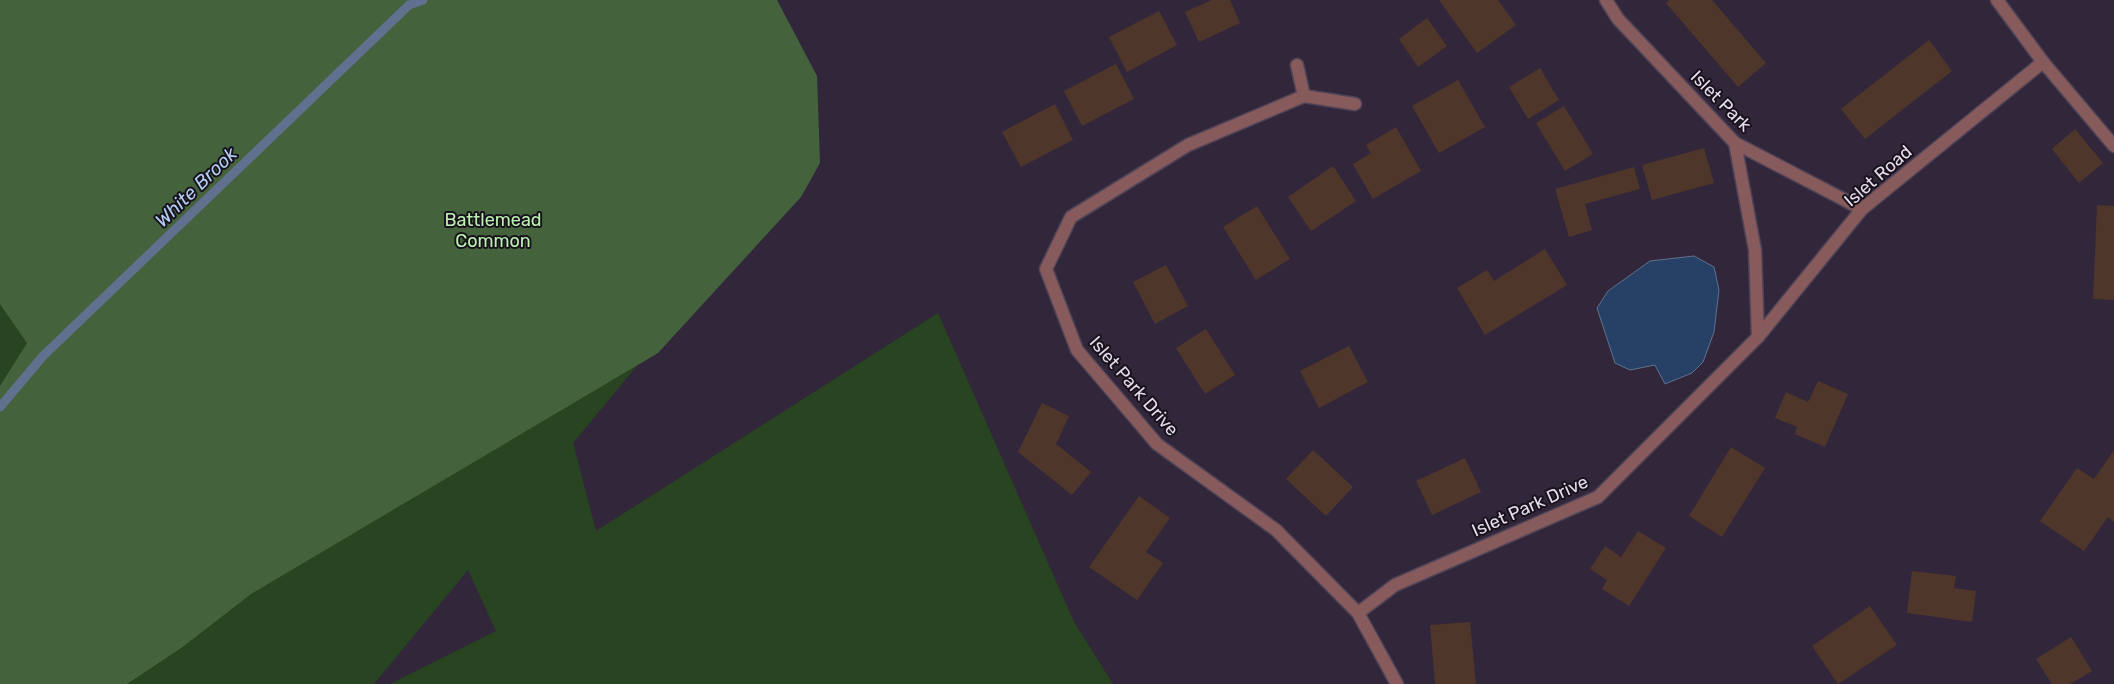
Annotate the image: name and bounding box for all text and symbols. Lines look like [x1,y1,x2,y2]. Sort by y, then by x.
street label: Islet Park [1686,66,1757,137]
street label: Islet Road [1840,141,1916,211]
water label: White Brook [150,142,242,232]
park label: Battlemead Common [444,209,542,252]
street label: Islet Park Drive [1085,332,1183,440]
street label: Islet Park Drive [1468,471,1592,541]

